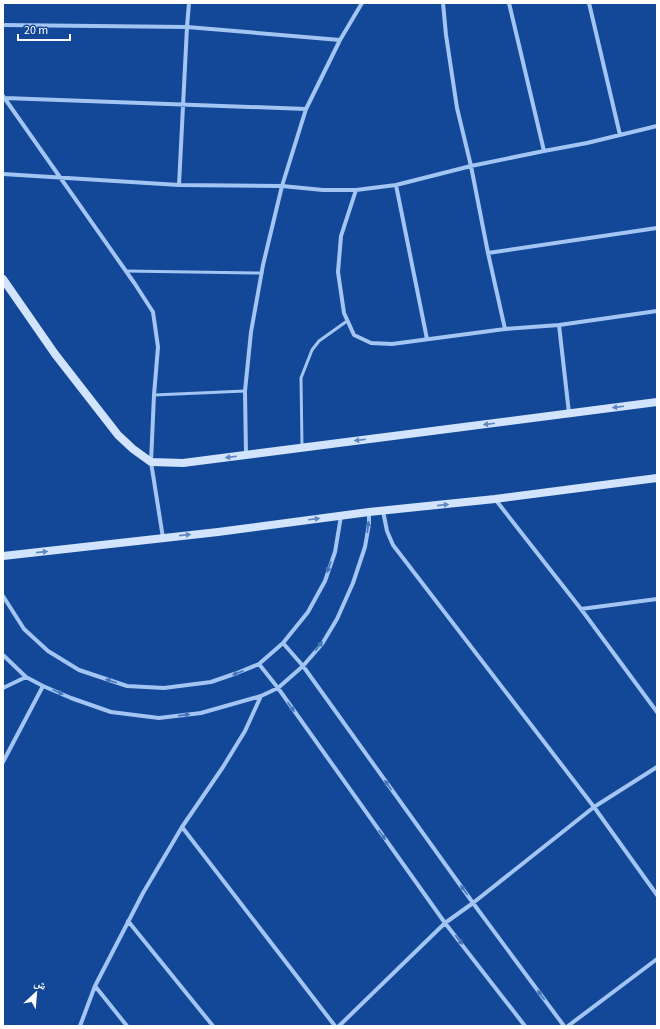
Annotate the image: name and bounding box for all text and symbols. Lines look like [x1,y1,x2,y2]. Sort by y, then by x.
scale bar [18,16,70,42]
text: 20 m [24,22,48,39]
one-way arrow [612,404,624,410]
one-way arrow [483,421,495,427]
one-way arrow [354,437,367,444]
one-way arrow [225,454,238,460]
one-way arrow [437,501,449,508]
one-way arrow [308,516,320,522]
one-way arrow [365,521,371,533]
one-way arrow [179,532,191,539]
one-way arrow [36,548,48,555]
one-way arrow [326,562,332,574]
one-way arrow [315,641,323,651]
one-way arrow [232,670,244,676]
one-way arrow [105,677,117,683]
one-way arrow [52,689,63,695]
one-way arrow [286,701,295,712]
one-way arrow [178,712,190,719]
one-way arrow [384,779,392,790]
one-way arrow [378,830,386,840]
one-way arrow [460,885,468,896]
one-way arrow [454,935,463,946]
north arrow [16,973,56,1013]
text: ش [32,975,49,994]
one-way arrow [537,989,545,1000]

